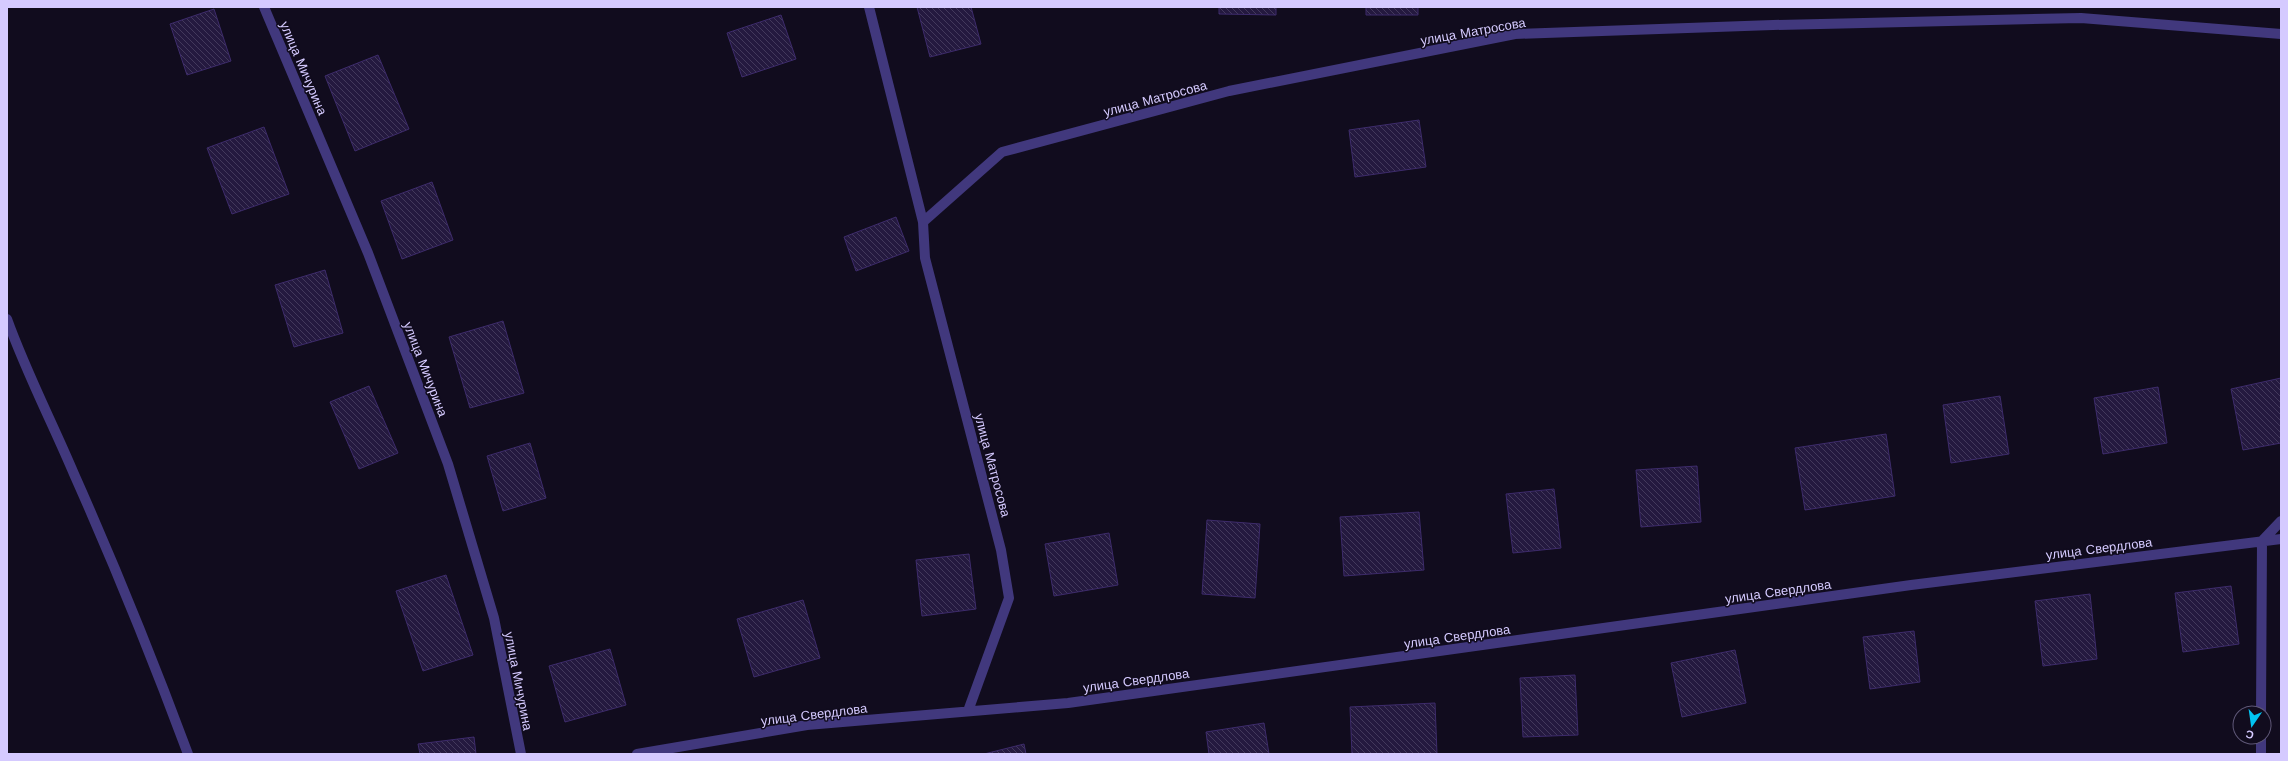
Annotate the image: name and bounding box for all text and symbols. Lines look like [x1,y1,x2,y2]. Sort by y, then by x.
street label: улица Матросова [1419,15,1528,48]
street label: улица Мичурина [277,19,330,118]
street label: улица Матросова [1102,77,1209,119]
street label: улица Мичурина [401,320,451,419]
street label: улица Матросова [972,412,1014,519]
street label: улица Свердлова [2045,534,2154,562]
street label: улица Свердлова [1724,577,1833,606]
street label: улица Свердлова [1403,622,1512,651]
street label: улица Мичурина [502,630,536,733]
street label: улица Свердлова [1082,666,1191,695]
street label: улица Свердлова [760,700,869,728]
north arrow [2232,705,2272,745]
text: С [2244,727,2255,741]

